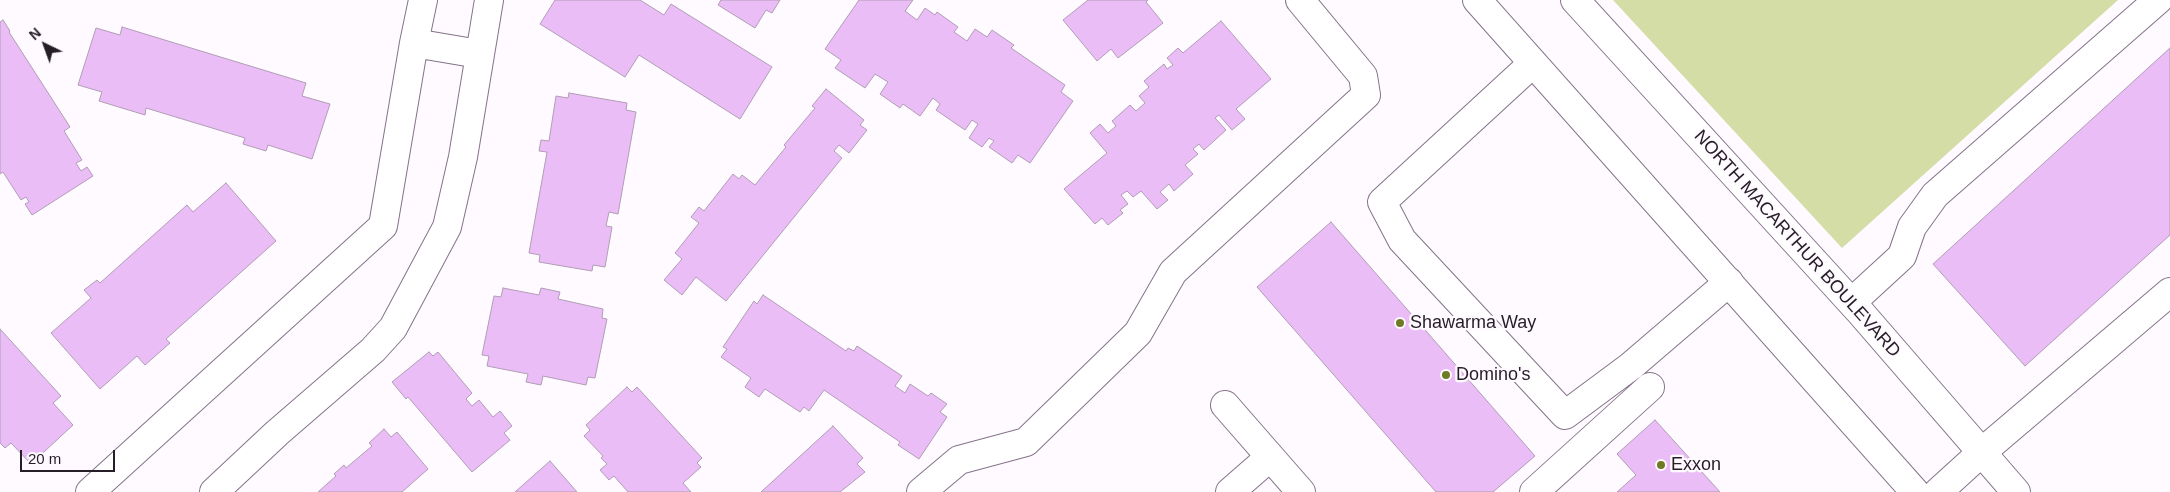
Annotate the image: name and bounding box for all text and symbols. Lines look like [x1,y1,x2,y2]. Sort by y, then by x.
north arrow [20,20,70,70]
text: N [26,25,44,43]
street label: NORTH MACARTHUR BOULEVARD [1689,126,1905,362]
place label: Shawarma Way [1410,312,1536,334]
marker: Shawarma Way [1394,317,1406,329]
place label: Domino's [1456,364,1530,386]
marker: Domino's [1440,369,1452,381]
scale bar [22,440,118,472]
text: 20 m [28,450,61,467]
place label: Exxon [1671,454,1721,476]
marker: Exxon [1655,459,1667,471]

